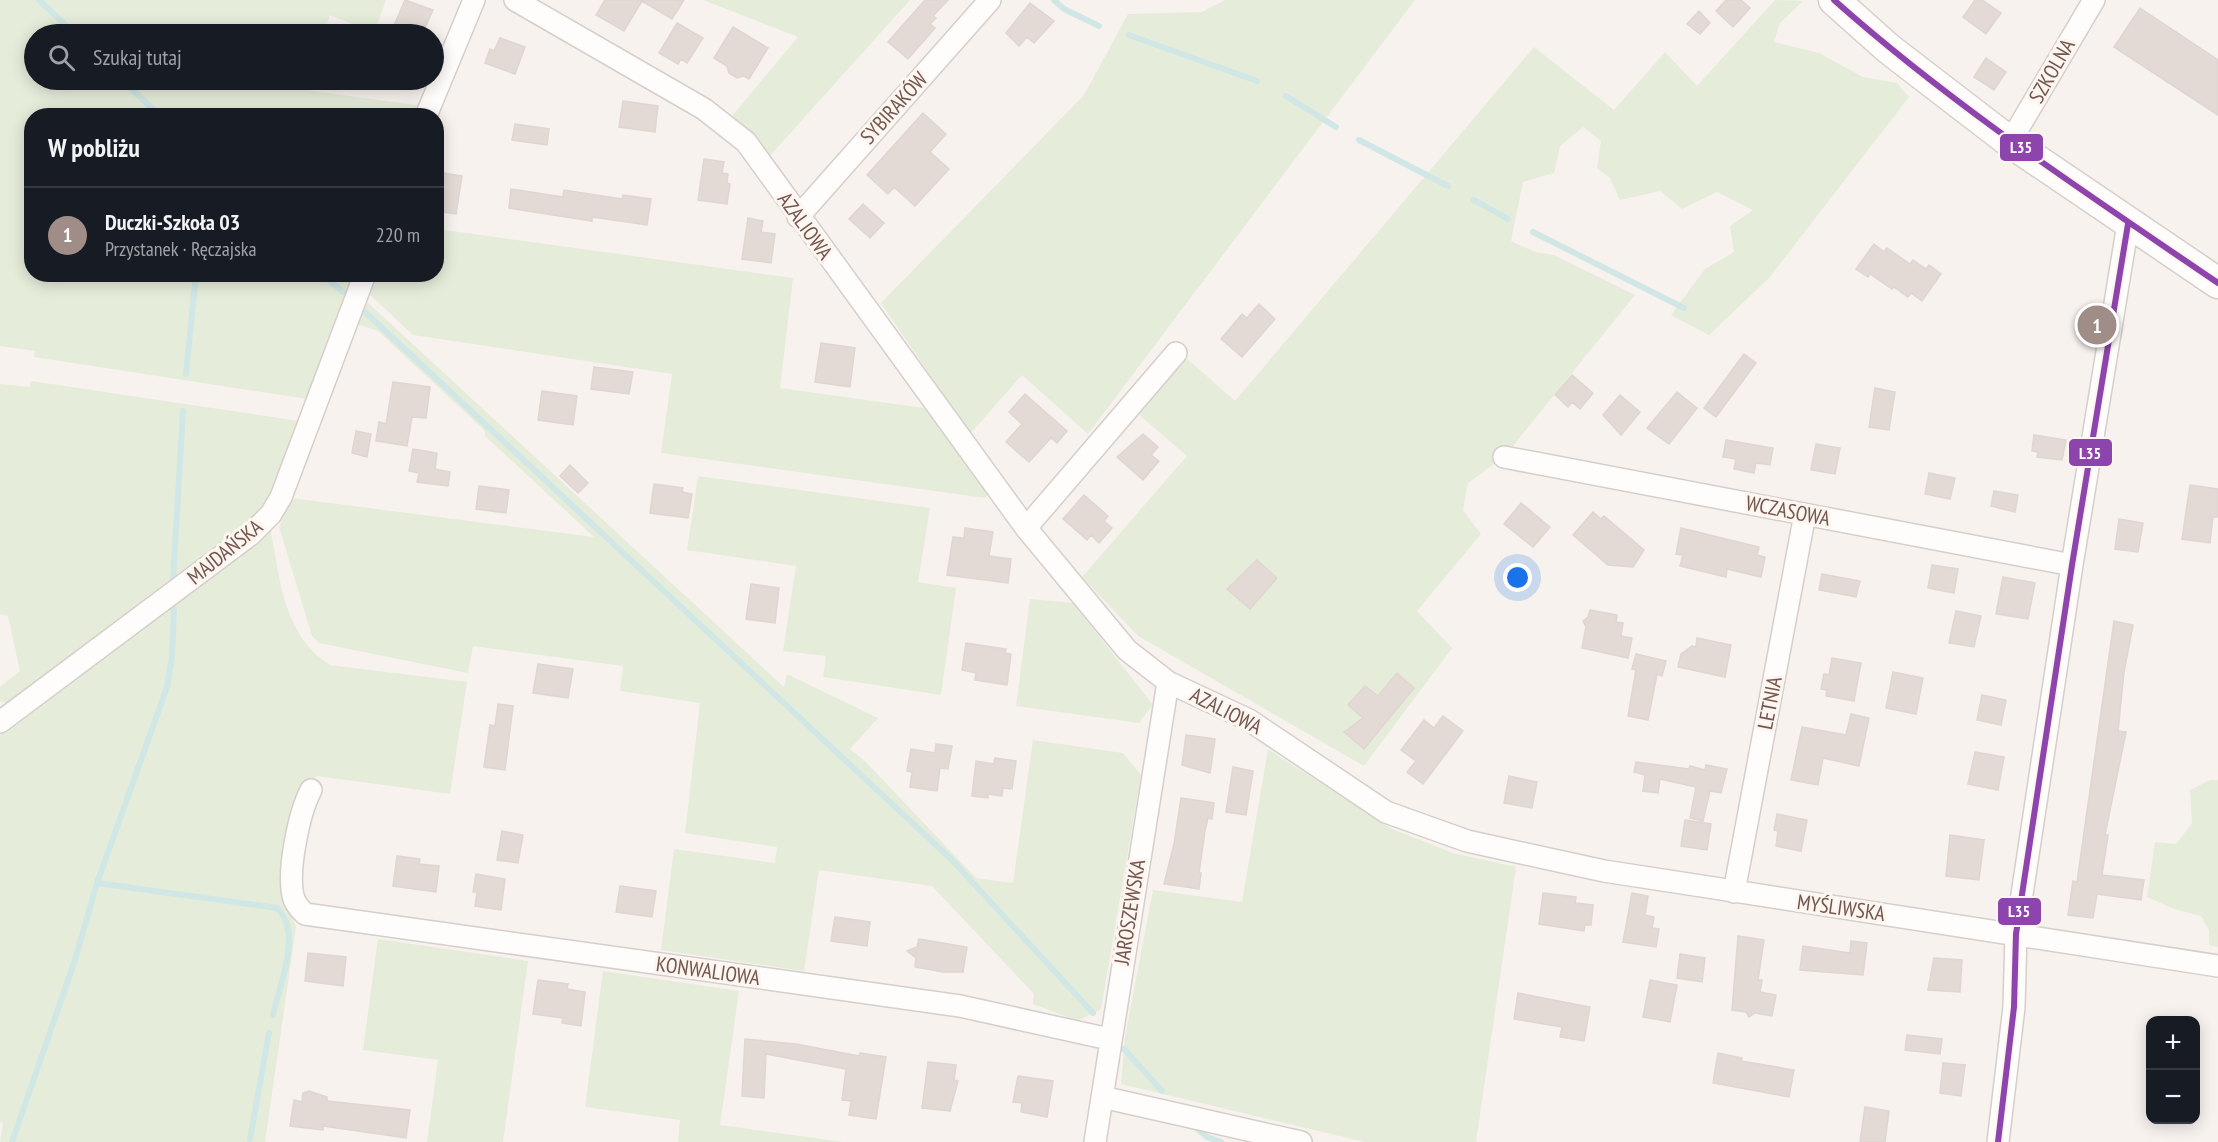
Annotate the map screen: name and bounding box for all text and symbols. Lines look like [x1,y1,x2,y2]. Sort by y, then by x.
search box [24,24,444,90]
street label: SZKOLNA [2022,34,2081,108]
icon: search [45,41,78,74]
text: Szukaj tutaj [93,43,182,71]
street label: SYBIRAKÓW [854,66,933,149]
text: W pobliżu [48,131,140,164]
line badge: L35 [1999,133,2044,162]
text: L35 [2010,137,2032,157]
street label: AZALIOWA [772,187,839,265]
text: Duczki-Szkoła 03 [105,208,240,236]
text: 1 [63,222,72,248]
text: 220 m [376,222,420,248]
text: Przystanek · Ręczajska [105,236,257,262]
pin: 1 [2078,302,2116,348]
line badge: L35 [2068,438,2113,467]
text: L35 [2079,443,2101,463]
street label: WCZASOWA [1744,489,1833,532]
street label: MAJDAŃSKA [182,513,268,590]
your location [1503,563,1532,592]
street label: LETNIA [1751,674,1788,732]
street label: AZALIOWA [1186,681,1267,740]
street label: JAROSZEWSKA [1108,857,1151,967]
street label: MYŚLIWSKA [1795,888,1887,927]
line badge: L35 [1997,897,2042,926]
text: L35 [2008,901,2030,921]
street label: KONWALIOWA [654,950,762,991]
map controls [2146,1016,2200,1124]
button: + [2146,1016,2200,1070]
button: − [2146,1070,2200,1124]

